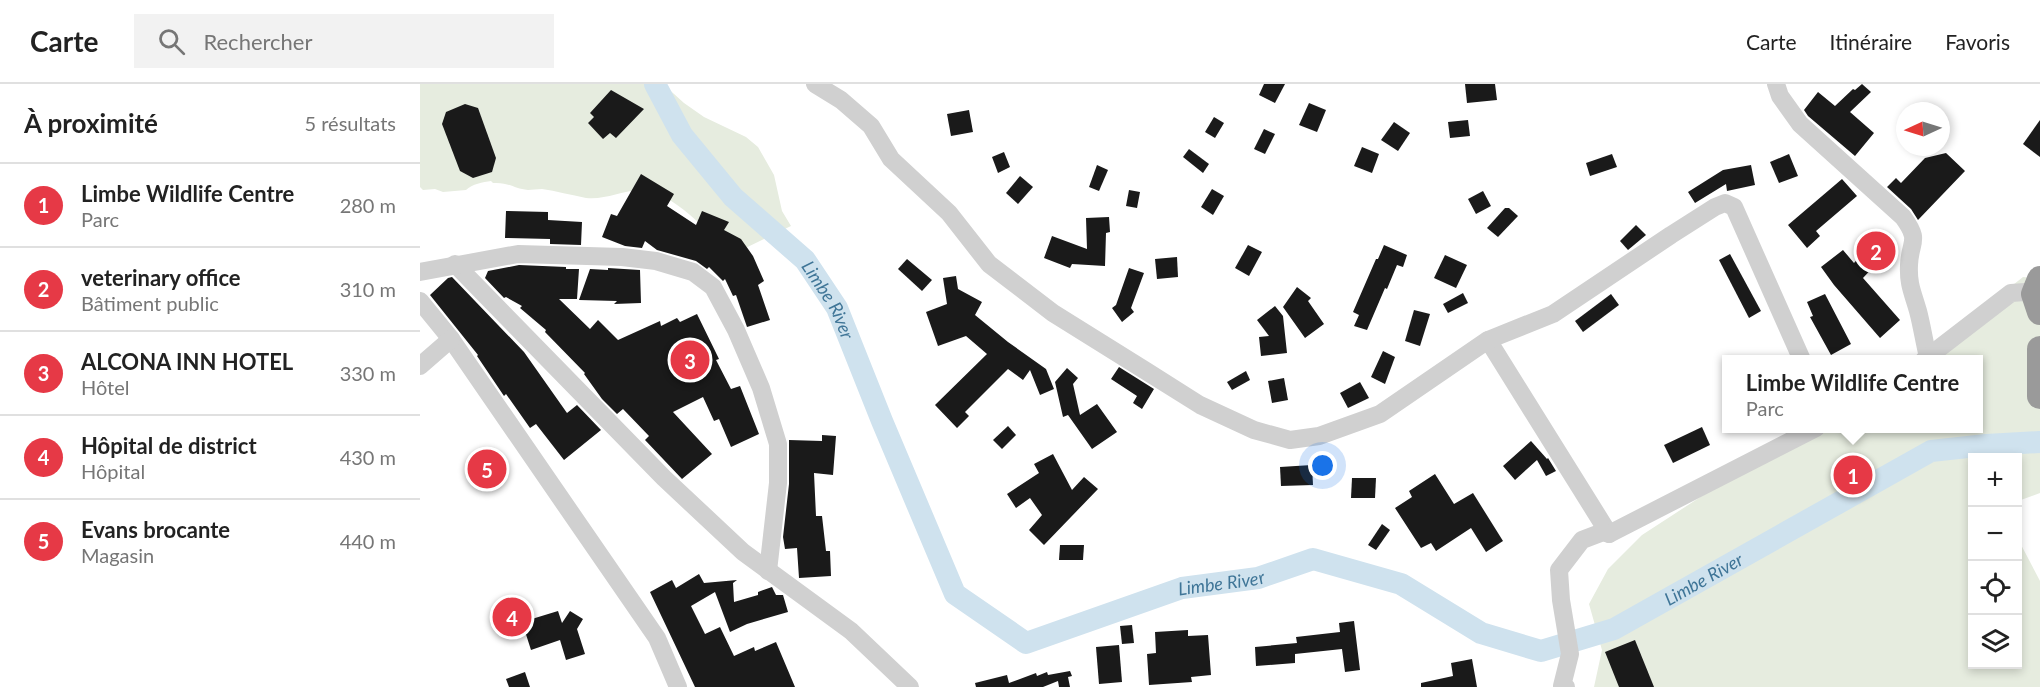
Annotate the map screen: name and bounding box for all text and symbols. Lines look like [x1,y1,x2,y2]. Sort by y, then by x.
search box [134,14,554,68]
text: Carte [30,24,98,58]
icon: search [155,25,188,58]
text: Rechercher [203,28,312,55]
text: Carte [1746,29,1797,54]
text: Itinéraire [1830,29,1912,54]
text: Favoris [1945,29,2010,54]
north arrow [1896,102,1950,156]
text: À proximité [24,107,158,139]
text: 5 résultats [305,111,396,135]
text: Limbe Wildlife Centre [81,180,294,207]
text: 1 [38,193,49,217]
text: 280 m [340,193,396,217]
text: Parc [81,207,119,231]
pin: 2 [1856,228,1896,274]
water label: Limbe River [797,256,859,343]
text: veterinary office [81,264,241,291]
text: 2 [38,277,49,301]
text: 310 m [340,277,396,301]
text: Bâtiment public [81,291,219,315]
pin: 3 [670,338,710,382]
text: ALCONA INN HOTEL [81,348,293,375]
popup [1722,355,1983,433]
text: 3 [38,361,49,385]
text: 330 m [340,361,396,385]
text: Limbe Wildlife Centre [1746,369,1959,396]
text: Hôtel [81,375,130,399]
text: Parc [1746,396,1784,420]
text: Hôpital de district [81,432,257,459]
text: 4 [38,445,49,469]
text: 430 m [340,445,396,469]
pin: 5 [468,446,506,492]
your location [1308,451,1337,480]
pin: 1 [1834,452,1872,498]
map controls [1968,453,2022,669]
button: + [1968,453,2022,507]
text: Hôpital [81,459,145,483]
button: − [1968,507,2022,561]
text: Evans brocante [81,516,230,543]
text: 5 [38,529,49,553]
text: 440 m [340,529,396,553]
text: Magasin [81,543,154,567]
water label: Limbe River [1660,548,1747,610]
button: locate [1968,561,2022,615]
water label: Limbe River [1177,565,1268,599]
pin: 4 [492,594,532,640]
button: layers [1968,615,2022,669]

